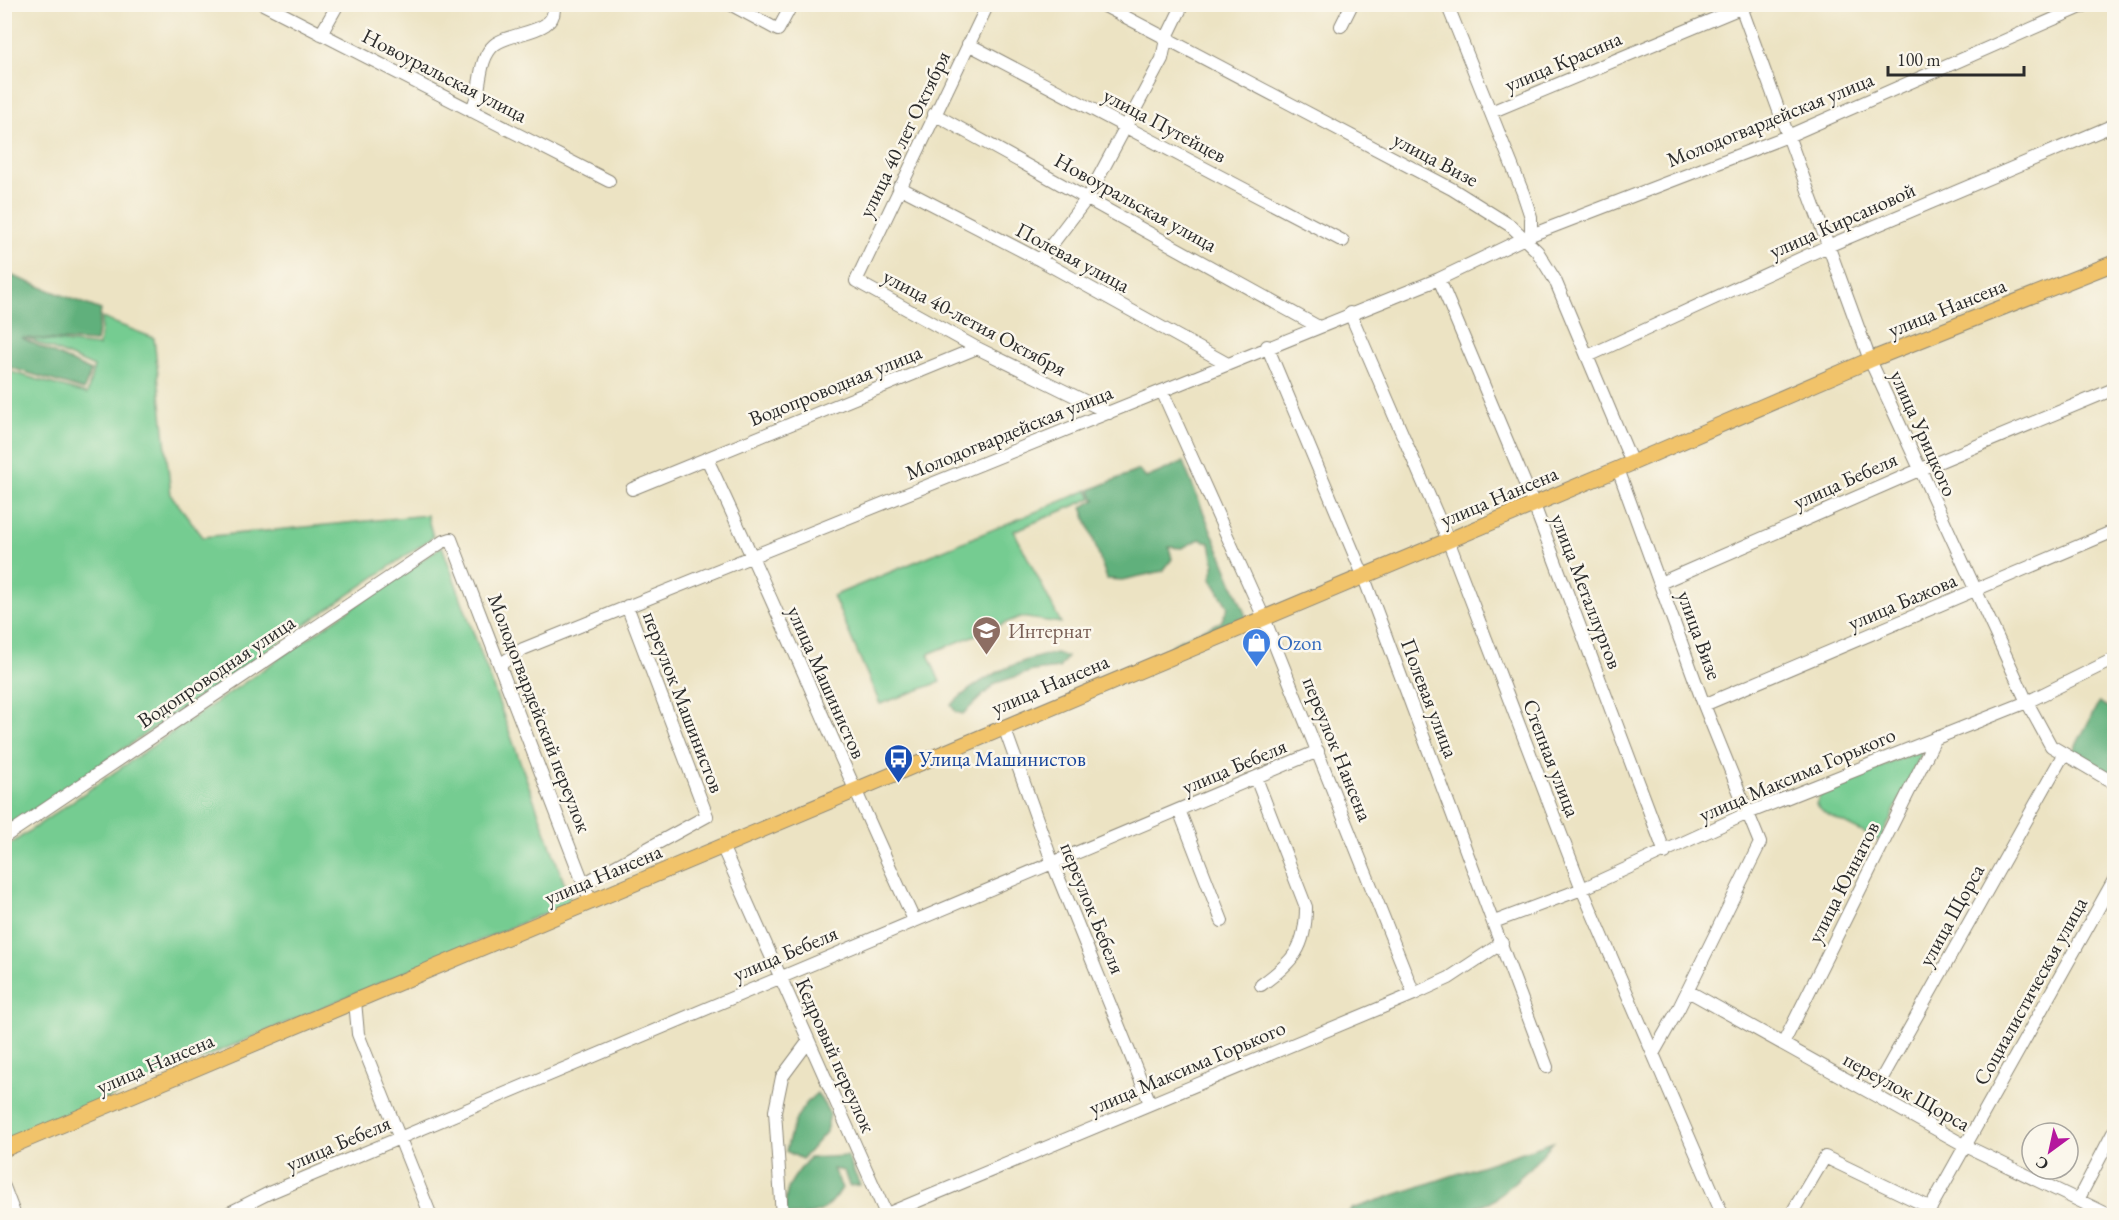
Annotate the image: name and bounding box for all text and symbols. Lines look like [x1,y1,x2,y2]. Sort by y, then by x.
street label: Новоуральская улица [358,22,533,129]
street label: улица Красина [1500,24,1626,98]
scale bar [1888,39,2024,77]
street label: улица 40 лет Октября [852,46,956,222]
text: 100 m [1897,48,1941,71]
street label: Молодогвардейская улица [1662,65,1878,173]
street label: улица Путейцев [1099,81,1231,169]
street label: улица Визе [1389,125,1483,193]
street label: Новоуральская улица [1050,146,1223,258]
street label: улица Кирсановой [1765,176,1919,264]
street label: Полевая улица [1011,216,1135,299]
street label: улица 40-летия Октября [879,262,1071,382]
street label: улица Нансена [1884,271,2011,343]
street label: Водопроводная улица [745,338,926,432]
street label: улица Урицкого [1884,366,1964,500]
street label: Молодогвардейская улица [901,378,1117,486]
street label: улица Бебеля [1789,445,1901,515]
street label: улица Нансена [1436,459,1562,533]
street label: улица Металлургов [1545,510,1629,672]
street label: улица Бажова [1844,566,1961,636]
street label: улица Визе [1671,587,1729,683]
street label: Молодогвардейский переулок [482,590,598,836]
street label: улица Машинистов [781,601,873,763]
street label: переулок Машинистов [637,607,731,797]
street label: Водопроводная улица [132,608,300,734]
school or university icon: Интернат [971,614,1003,656]
place label: Интернат [1008,617,1092,644]
shop icon: Ozon [1240,626,1272,668]
place label: Ozon [1277,629,1322,656]
street label: Полевая улица [1395,635,1465,762]
street label: улица Нансена [987,647,1113,721]
street label: переулок Нансена [1297,673,1379,826]
street label: Степная улица [1517,695,1587,821]
street label: улица Максима Горького [1695,720,1899,828]
street label: улица Бебеля [1177,732,1291,800]
bus stop icon: Улица Машинистов [882,742,914,784]
place label: Улица Машинистов [918,745,1086,772]
street label: улица Юннатов [1801,817,1885,947]
street label: улица Нансена [540,837,666,911]
street label: переулок Бебеля [1054,838,1132,978]
street label: улица Щорса [1912,859,1990,971]
street label: Социалистическая улица [1967,891,2093,1090]
street label: улица Бебеля [728,919,842,987]
street label: Кедровый переулок [790,973,882,1137]
street label: улица Максима Горького [1085,1013,1289,1121]
street label: улица Нансена [92,1026,218,1100]
street label: переулок Щорса [1839,1045,1976,1137]
street label: улица Бебеля [281,1109,395,1177]
north arrow [2020,1121,2080,1181]
text: С [2032,1151,2053,1175]

